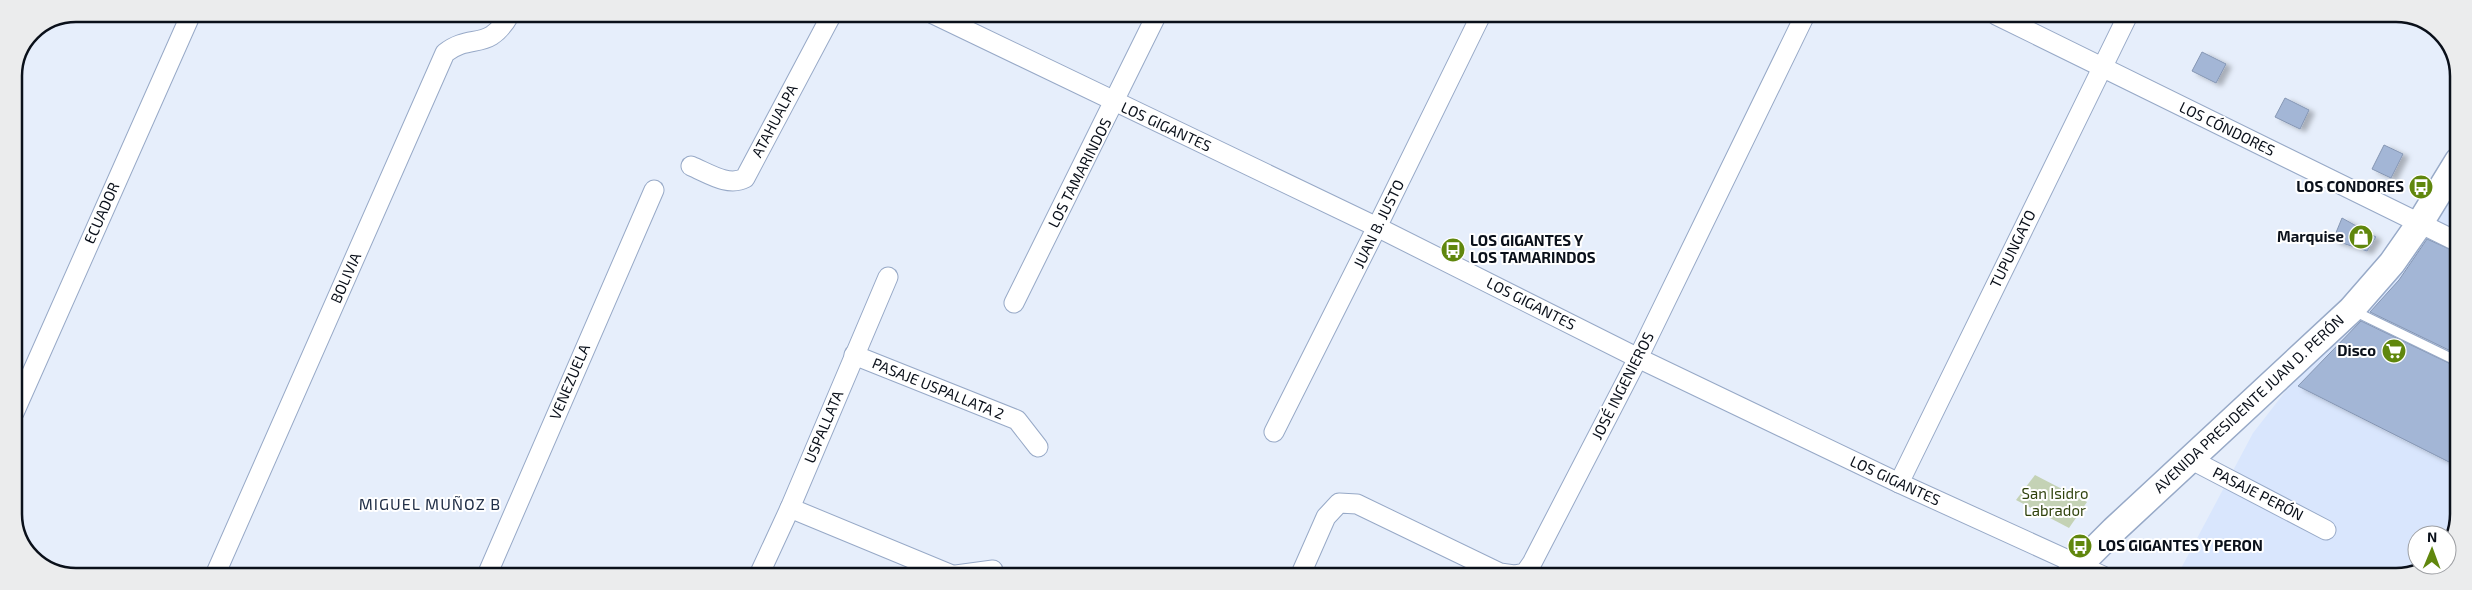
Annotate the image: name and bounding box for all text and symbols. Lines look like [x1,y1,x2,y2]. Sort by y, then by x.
street label: ATAHUALPA [747,80,801,160]
street label: LOS GIGANTES [1118,97,1214,155]
street label: LOS CÓNDORES [2177,97,2278,159]
street label: LOS TAMARINDOS [1044,115,1115,230]
bus stop icon: LOS CONDORES [2408,174,2434,200]
street label: JUAN B. JUSTO [1349,176,1407,271]
place label: LOS CONDORES [2296,177,2404,195]
street label: ECUADOR [80,179,123,246]
street label: TUPUNGATO [1985,207,2039,290]
shop icon: Marquise [2348,224,2374,250]
place label: Marquise [2277,227,2344,245]
place label: LOS GIGANTES Y LOS TAMARINDOS [1470,231,1596,266]
bus stop icon: LOS GIGANTES Y LOS TAMARINDOS [1440,237,1466,263]
street label: BOLIVIA [326,249,364,306]
street label: LOS GIGANTES [1484,273,1579,333]
street label: AVENIDA PRESIDENTE JUAN D. PERÓN [2150,310,2347,496]
street label: JOSÉ INGENIEROS [1587,329,1657,442]
supermarket icon: Disco [2381,338,2407,364]
street label: VENEZUELA [545,340,593,422]
place label: Disco [2337,341,2376,359]
street label: PASAJE USPALLATA 2 [870,353,1007,423]
street label: USPALLATA [800,387,847,466]
street label: LOS GIGANTES [1847,451,1943,509]
street label: PASAJE PERÓN [2210,463,2307,524]
park label: San Isidro Labrador [2022,484,2088,519]
district label: MIGUEL MUÑOZ B [359,494,501,513]
north arrow [2407,525,2457,575]
text: N [2427,528,2437,545]
bus stop icon: LOS GIGANTES Y PERON [2067,533,2093,559]
place label: LOS GIGANTES Y PERON [2098,536,2263,554]

